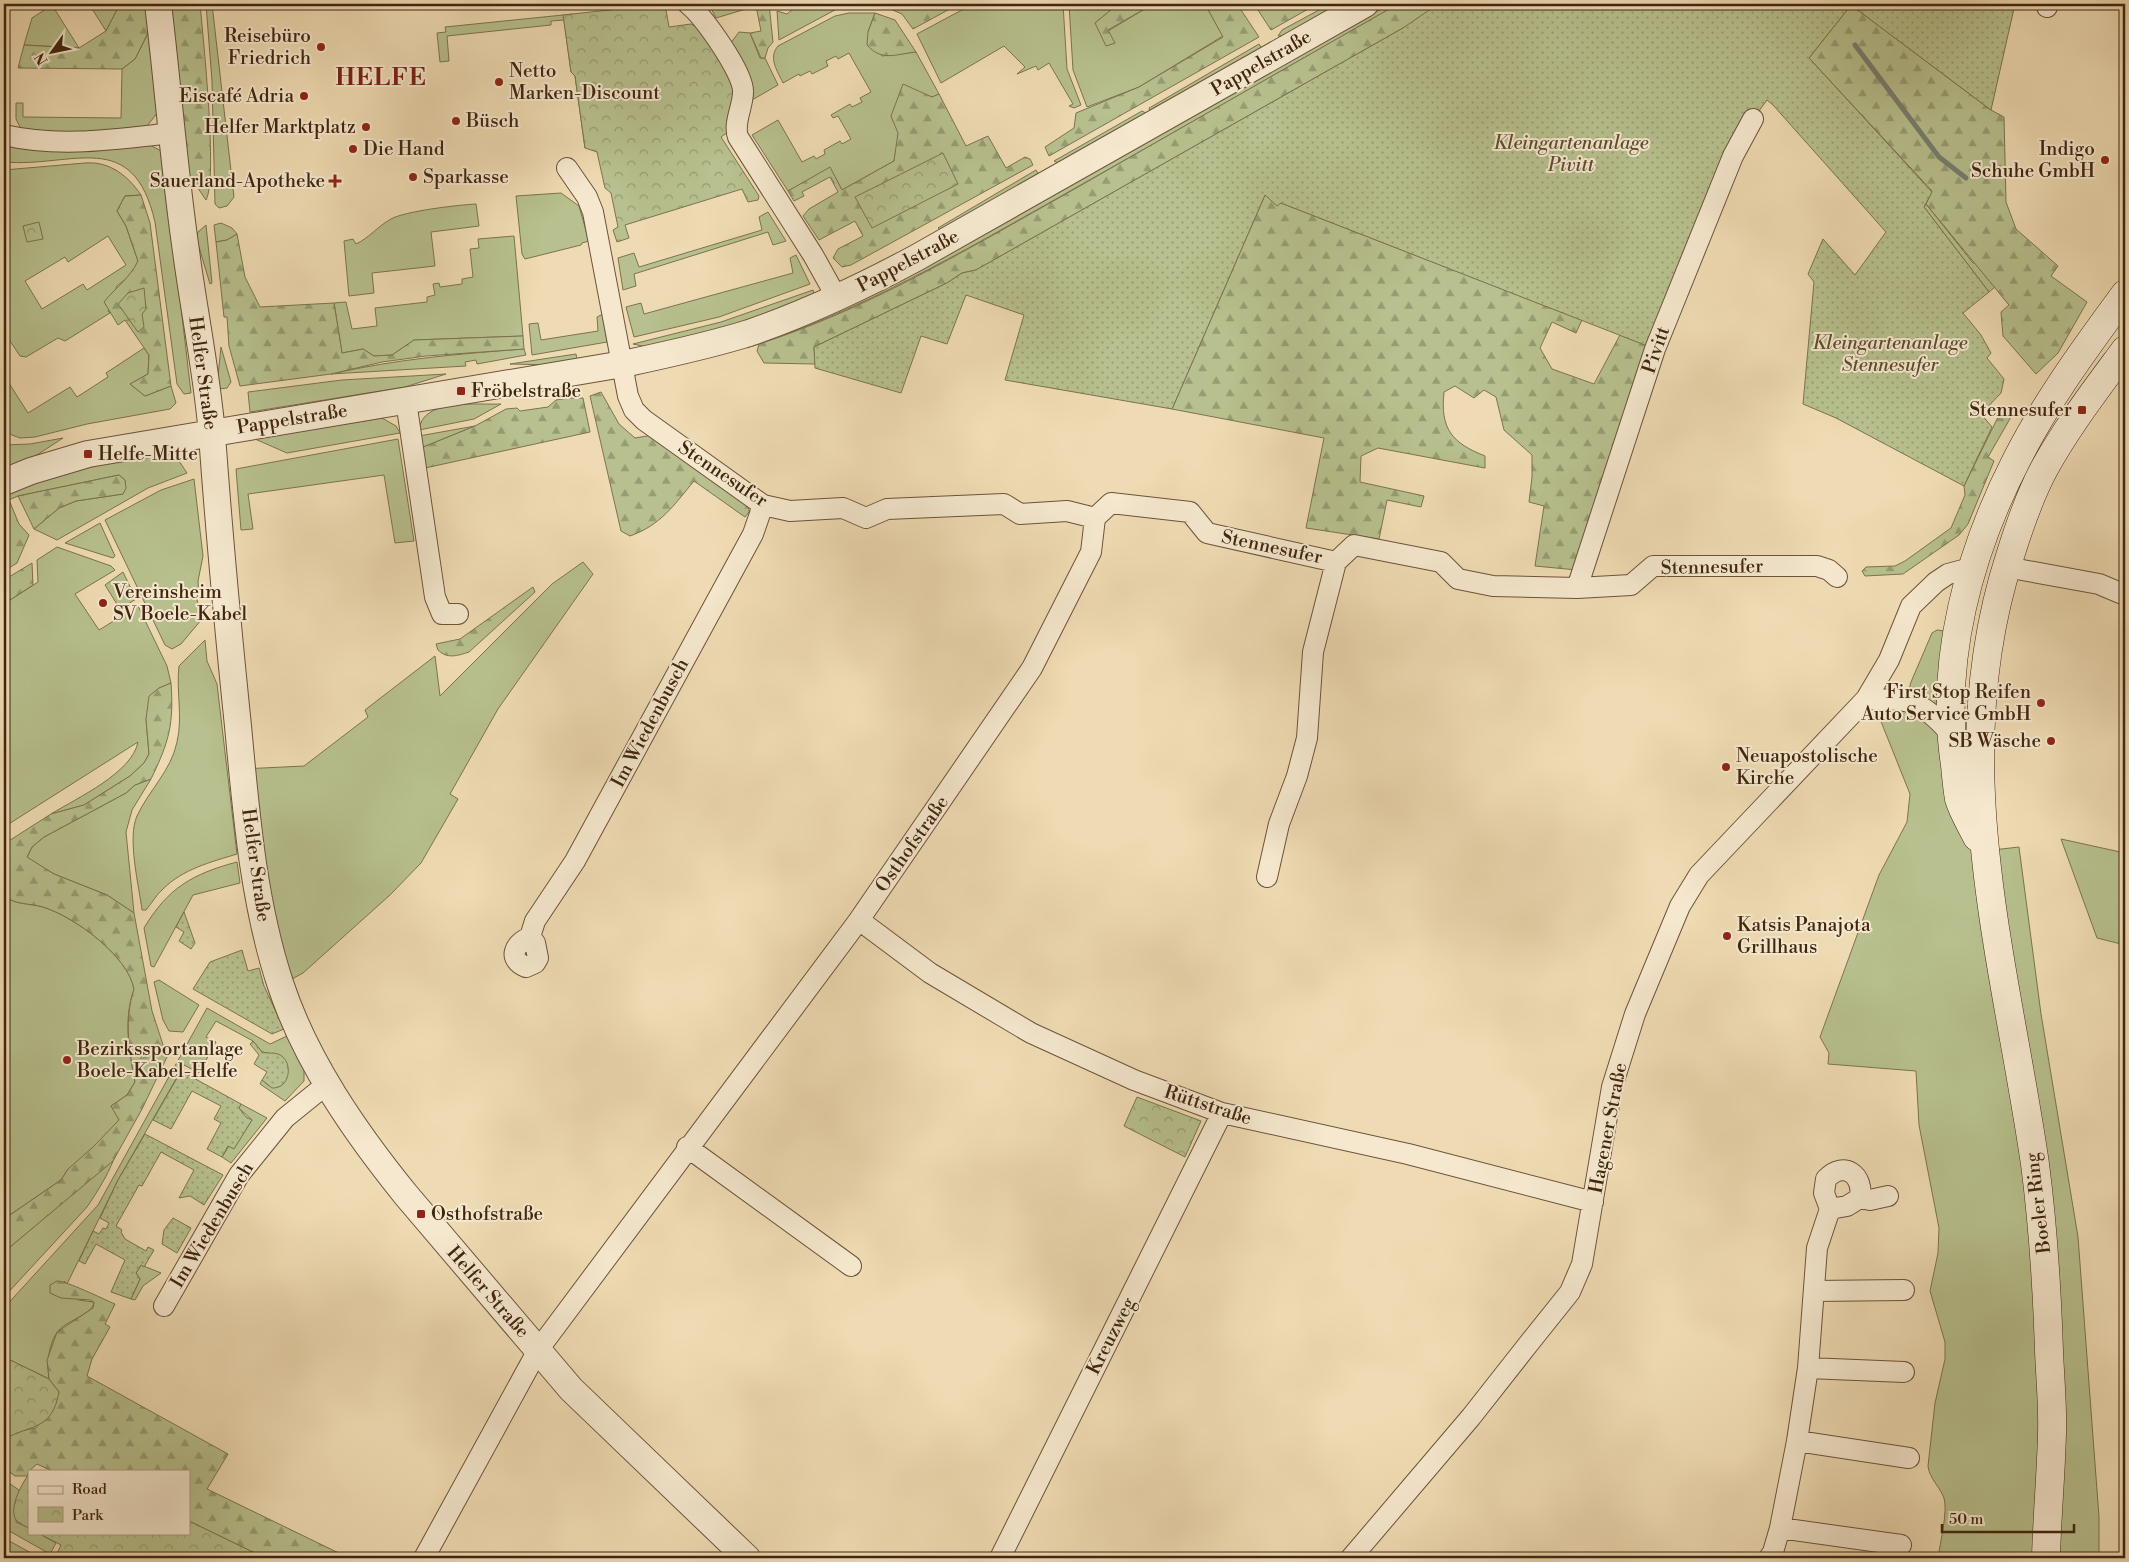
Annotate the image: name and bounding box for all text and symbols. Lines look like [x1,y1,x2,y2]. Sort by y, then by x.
place label: Reisebüro Friedrich [224,24,311,70]
street label: Pappelstraße [1206,25,1316,101]
north arrow [28,28,78,78]
marker: Reisebüro Friedrich [315,41,327,53]
text: N [31,49,53,68]
place label: Netto Marken-Discount [509,59,660,105]
district label: HELFE [335,63,427,93]
marker: Netto Marken-Discount [493,76,505,88]
place label: Eiscafé Adria [179,84,294,108]
marker: Eiscafé Adria [298,90,310,102]
place label: Büsch [465,109,519,133]
place label: Helfer Marktplatz [204,115,356,139]
marker: Büsch [450,115,462,127]
marker: Helfer Marktplatz [360,121,372,133]
park label: Kleingartenanlage Pivitt [1494,131,1649,177]
place label: Die Hand [363,137,445,161]
place label: Indigo Schuhe GmbH [1971,137,2095,183]
marker: Die Hand [347,143,359,155]
marker: Indigo Schuhe GmbH [2099,154,2111,166]
place label: Sparkasse [423,165,509,189]
place label: Sauerland-Apotheke [150,169,325,193]
marker: Sparkasse [407,171,419,183]
marker: Sauerland-Apotheke [329,175,341,187]
street label: Pappelstraße [853,224,963,298]
street label: Helfer Straße [183,315,223,431]
street label: Pivitt [1637,323,1675,377]
park label: Kleingartenanlage Stennesufer [1813,331,1968,377]
place label: Fröbelstraße [471,379,581,403]
marker: Fröbelstraße [455,385,467,397]
street label: Pappelstraße [235,398,349,440]
place label: Stennesufer [1969,398,2072,422]
marker: Stennesufer [2076,404,2088,416]
street label: Stennesufer [674,435,772,513]
place label: Helfe-Mitte [98,442,198,466]
marker: Helfe-Mitte [82,448,94,460]
street label: Stennesufer [1219,525,1325,569]
street label: Stennesufer [1660,554,1764,580]
place label: Vereinsheim SV Boele-Kabel [112,580,248,626]
marker: Vereinsheim SV Boele-Kabel [97,597,109,609]
street label: Im Wiedenbusch [606,654,694,792]
place label: First Stop Reifen Auto Service GmbH [1860,680,2031,726]
marker: First Stop Reifen Auto Service GmbH [2035,697,2047,709]
place label: SB Wäsche [1949,729,2041,753]
marker: SB Wäsche [2045,735,2057,747]
place label: Neuapostolische Kirche [1736,744,1878,790]
marker: Neuapostolische Kirche [1720,761,1732,773]
street label: Osthofstraße [870,791,954,897]
street label: Helfer Straße [236,807,276,923]
place label: Katsis Panajota Grillhaus [1737,913,1871,959]
marker: Katsis Panajota Grillhaus [1721,930,1733,942]
place label: Bezirkssportanlage Boele-Kabel-Helfe [76,1037,243,1083]
marker: Bezirkssportanlage Boele-Kabel-Helfe [61,1054,73,1066]
street label: Hagener Straße [1584,1061,1632,1195]
street label: Rüttstraße [1161,1080,1255,1130]
street label: Boeler Ring [2020,1151,2056,1256]
street label: Im Wiedenbusch [165,1158,259,1292]
place label: Osthofstraße [431,1202,543,1226]
marker: Osthofstraße [415,1208,427,1220]
street label: Helfer Straße [441,1241,535,1343]
street label: Kreuzweg [1081,1293,1141,1379]
legend [28,1470,190,1534]
text: Road [72,1480,107,1499]
scale bar [1942,1502,2074,1534]
text: Park [72,1506,104,1525]
text: 50 m [1949,1510,1983,1529]

